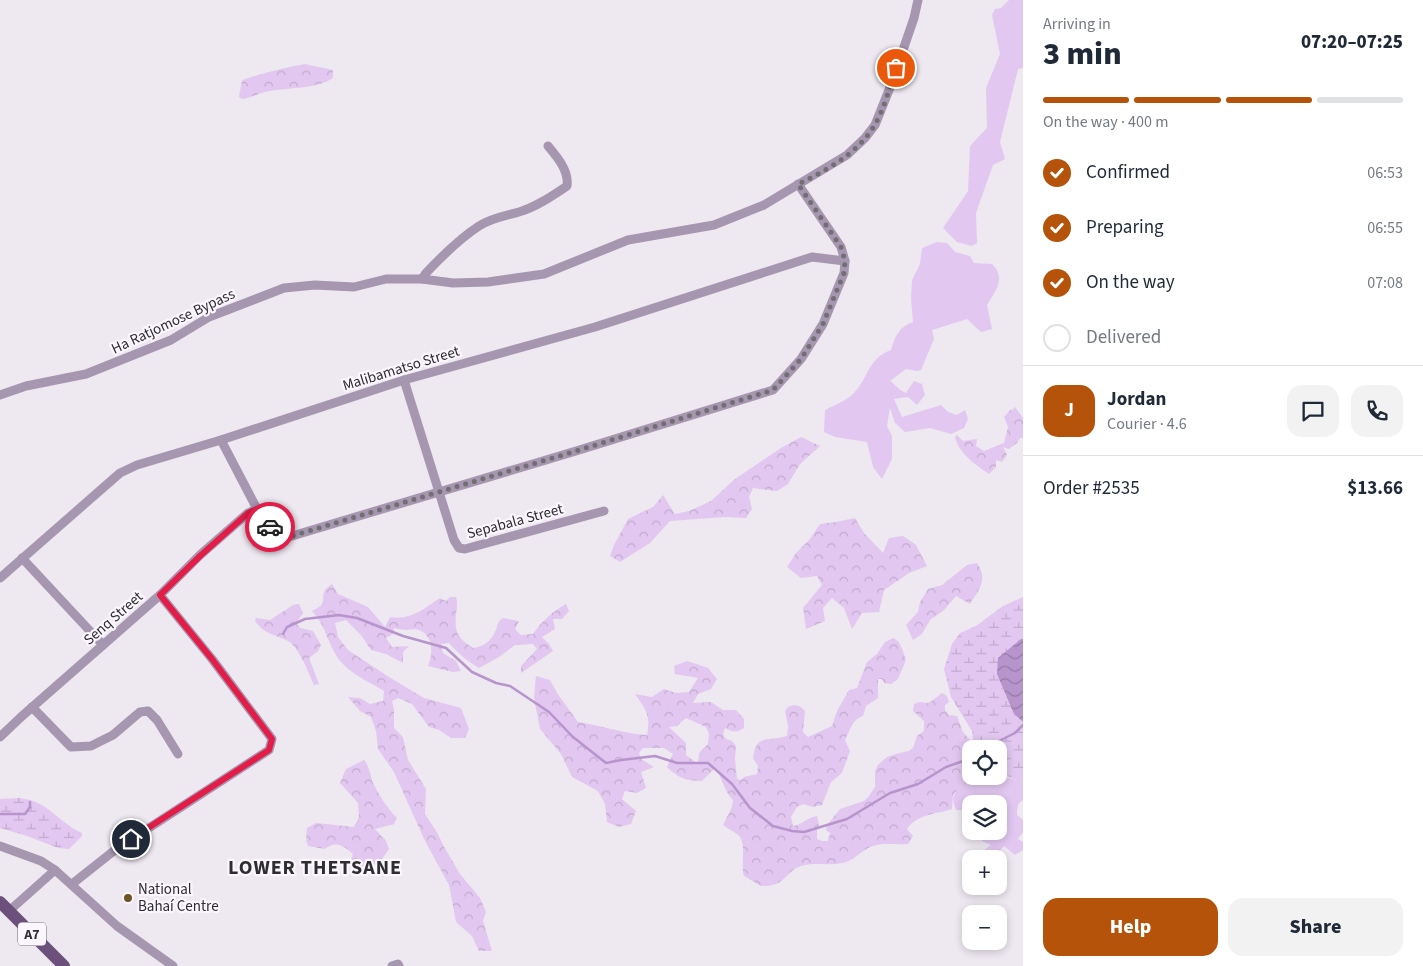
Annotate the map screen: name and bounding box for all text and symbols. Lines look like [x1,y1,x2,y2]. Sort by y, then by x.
text: Arriving in [1043,13,1111,35]
text: 07:20–07:25 [1301,29,1403,56]
text: 3 min [1043,31,1122,77]
pin [875,47,917,89]
icon: bag [882,54,910,82]
text: On the way · 400 m [1043,111,1168,133]
icon: check [1043,159,1071,187]
text: Confirmed [1086,159,1170,186]
text: 06:53 [1367,162,1403,184]
icon: check [1043,214,1071,242]
text: Preparing [1086,214,1164,241]
text: 06:55 [1367,217,1403,239]
icon: check [1043,269,1071,297]
text: On the way [1086,269,1175,296]
text: 07:08 [1367,272,1403,294]
street label: Ha Ratjomose Bypass [108,284,238,359]
text: Delivered [1086,324,1161,351]
street label: Malibamatso Street [340,341,462,396]
button: chat [1287,385,1339,437]
button: phone [1351,385,1403,437]
text: Jordan [1107,386,1166,413]
text: J [1064,397,1074,424]
text: Courier · 4.6 [1107,413,1187,435]
text: Order #2535 [1043,475,1140,502]
text: $13.66 [1347,475,1403,502]
street label: Sepabala Street [465,499,566,544]
courier [245,502,295,552]
icon: car [256,513,284,541]
street label: Senq Street [79,587,148,650]
map controls [962,740,1007,950]
button: locate [962,740,1007,785]
button: layers [962,795,1007,840]
pin [110,818,152,860]
icon: home [117,825,145,853]
button: + [962,850,1007,895]
district label: LOWER THETSANE [228,854,402,882]
place label: National Bahaí Centre [138,879,219,917]
marker: National Bahaí Centre [122,892,134,904]
button: Help [1043,898,1218,956]
button: Share [1228,898,1403,956]
button: − [962,905,1007,950]
road number: A7 [18,922,46,946]

